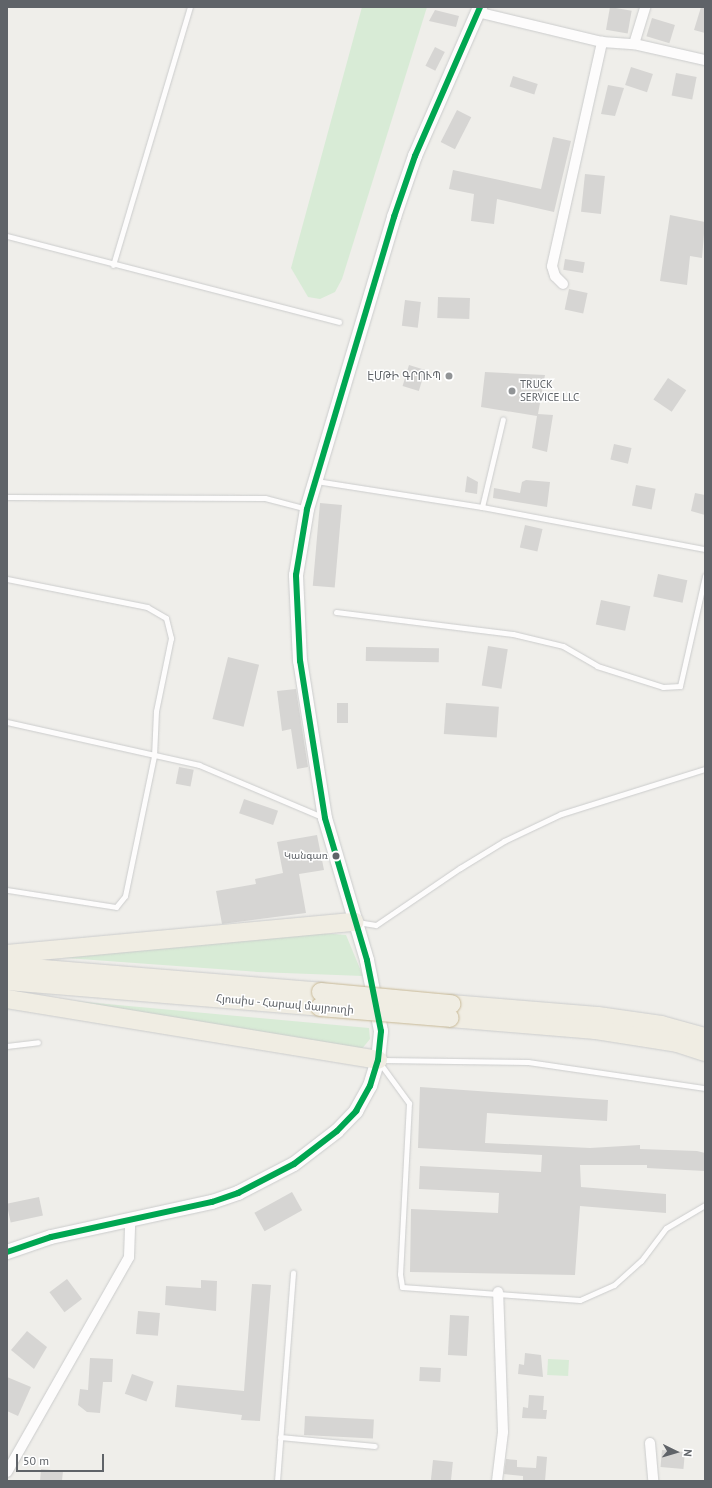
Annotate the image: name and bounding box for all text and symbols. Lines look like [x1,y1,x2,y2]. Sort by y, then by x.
place label: ԷՄԹԻ ԳՐՈՒՊ [367,369,441,383]
marker: ԷՄԹԻ ԳՐՈՒՊ [444,371,454,381]
place label: TRUCK SERVICE LLC [520,378,579,404]
marker: TRUCK SERVICE LLC [507,386,517,396]
place label: Կանգառ [284,850,328,862]
marker: Կանգառ [331,851,341,861]
street label: Հյուսիս - Հարավ մայրուղի [215,991,355,1017]
north arrow [656,1432,696,1472]
scale bar [18,1446,106,1472]
text: N [681,1449,695,1457]
text: 50 m [23,1453,49,1468]

